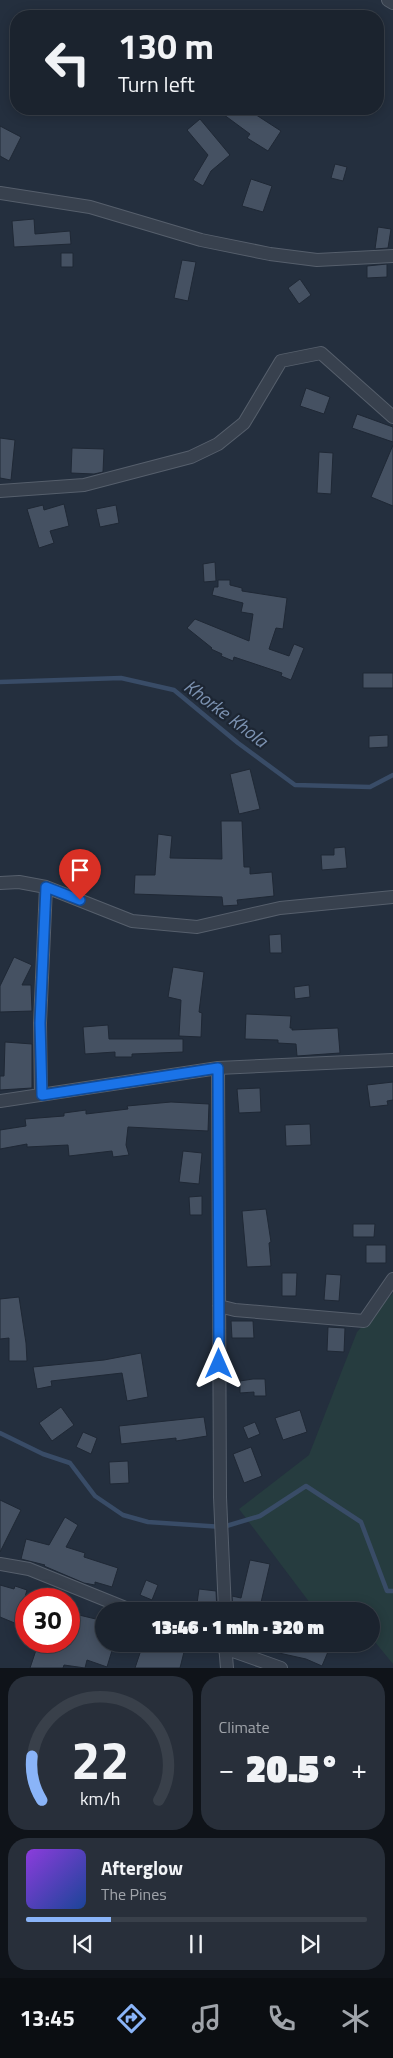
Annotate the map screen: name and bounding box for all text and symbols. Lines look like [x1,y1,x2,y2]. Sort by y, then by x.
text: 130 m [118,19,214,73]
icon: left [35,30,100,95]
text: Turn left [118,67,195,101]
water label: Khorke Khola [178,671,275,755]
pin [59,849,101,900]
icon: arrive [66,856,94,884]
position arrow [192,1337,244,1389]
speed limit sign: 30 [15,1588,80,1653]
text: 13:46 · 1 min · 320 m [151,1612,324,1641]
text: Climate [219,1715,270,1739]
text: 22 [71,1720,129,1799]
text: 20.5° [246,1739,340,1797]
text: − [219,1747,234,1790]
text: + [351,1747,367,1790]
text: km/h [80,1785,120,1812]
text: Afterglow [101,1853,183,1882]
text: The Pines [101,1882,167,1906]
icon: previous [69,1930,97,1958]
icon: pause [182,1930,210,1958]
icon: next [296,1930,324,1958]
text: 13:45 [20,2001,75,2035]
icon: directions [114,2001,149,2036]
icon: music [189,2001,224,2036]
icon: phone [264,2001,299,2036]
icon: climate [338,2001,373,2036]

